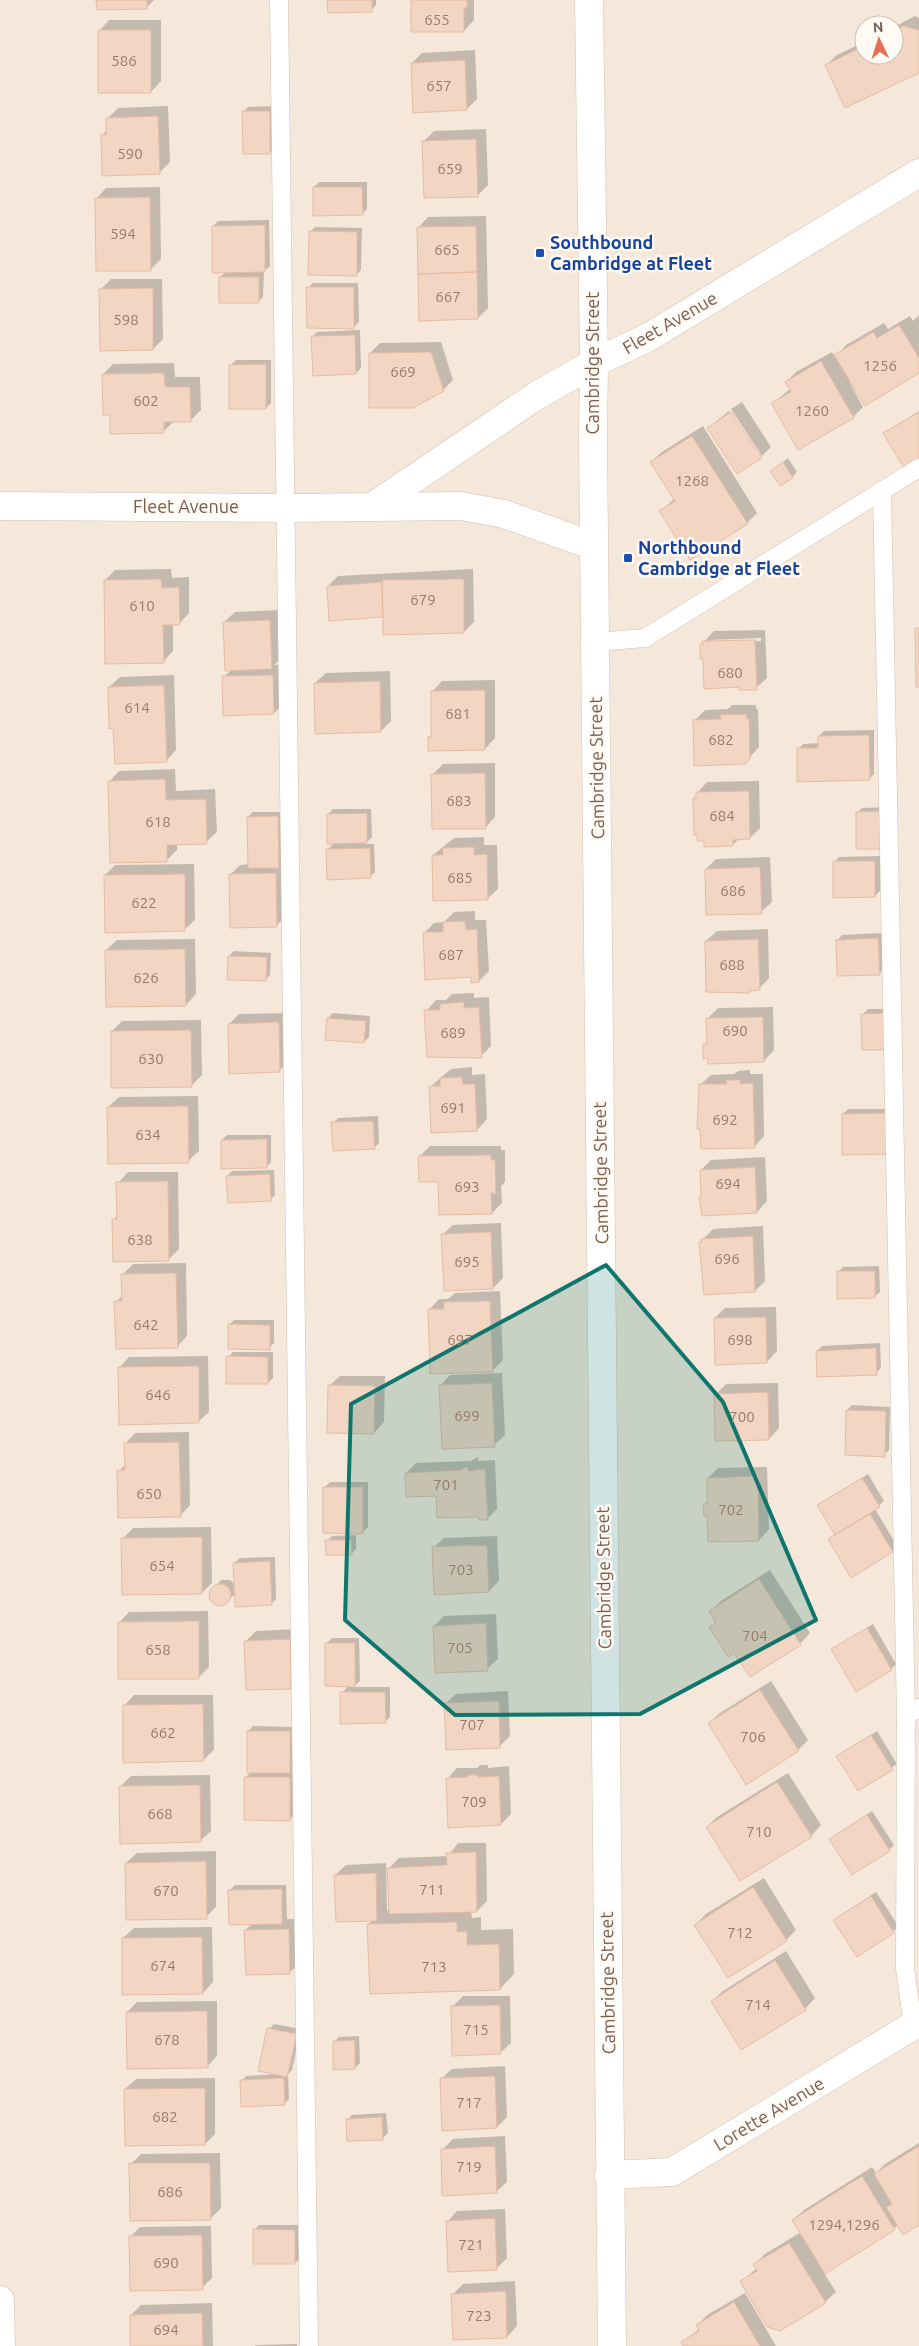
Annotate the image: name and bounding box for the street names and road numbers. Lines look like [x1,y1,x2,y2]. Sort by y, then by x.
street label: Fleet Avenue [619,287,720,357]
street label: Cambridge Street [582,292,602,434]
street label: Fleet Avenue [133,496,239,516]
street label: Cambridge Street [585,696,607,840]
street label: Cambridge Street [589,1101,611,1245]
street label: Cambridge Street [592,1506,614,1650]
street label: Cambridge Street [596,1911,618,2055]
street label: Lorette Avenue [710,2072,827,2154]

